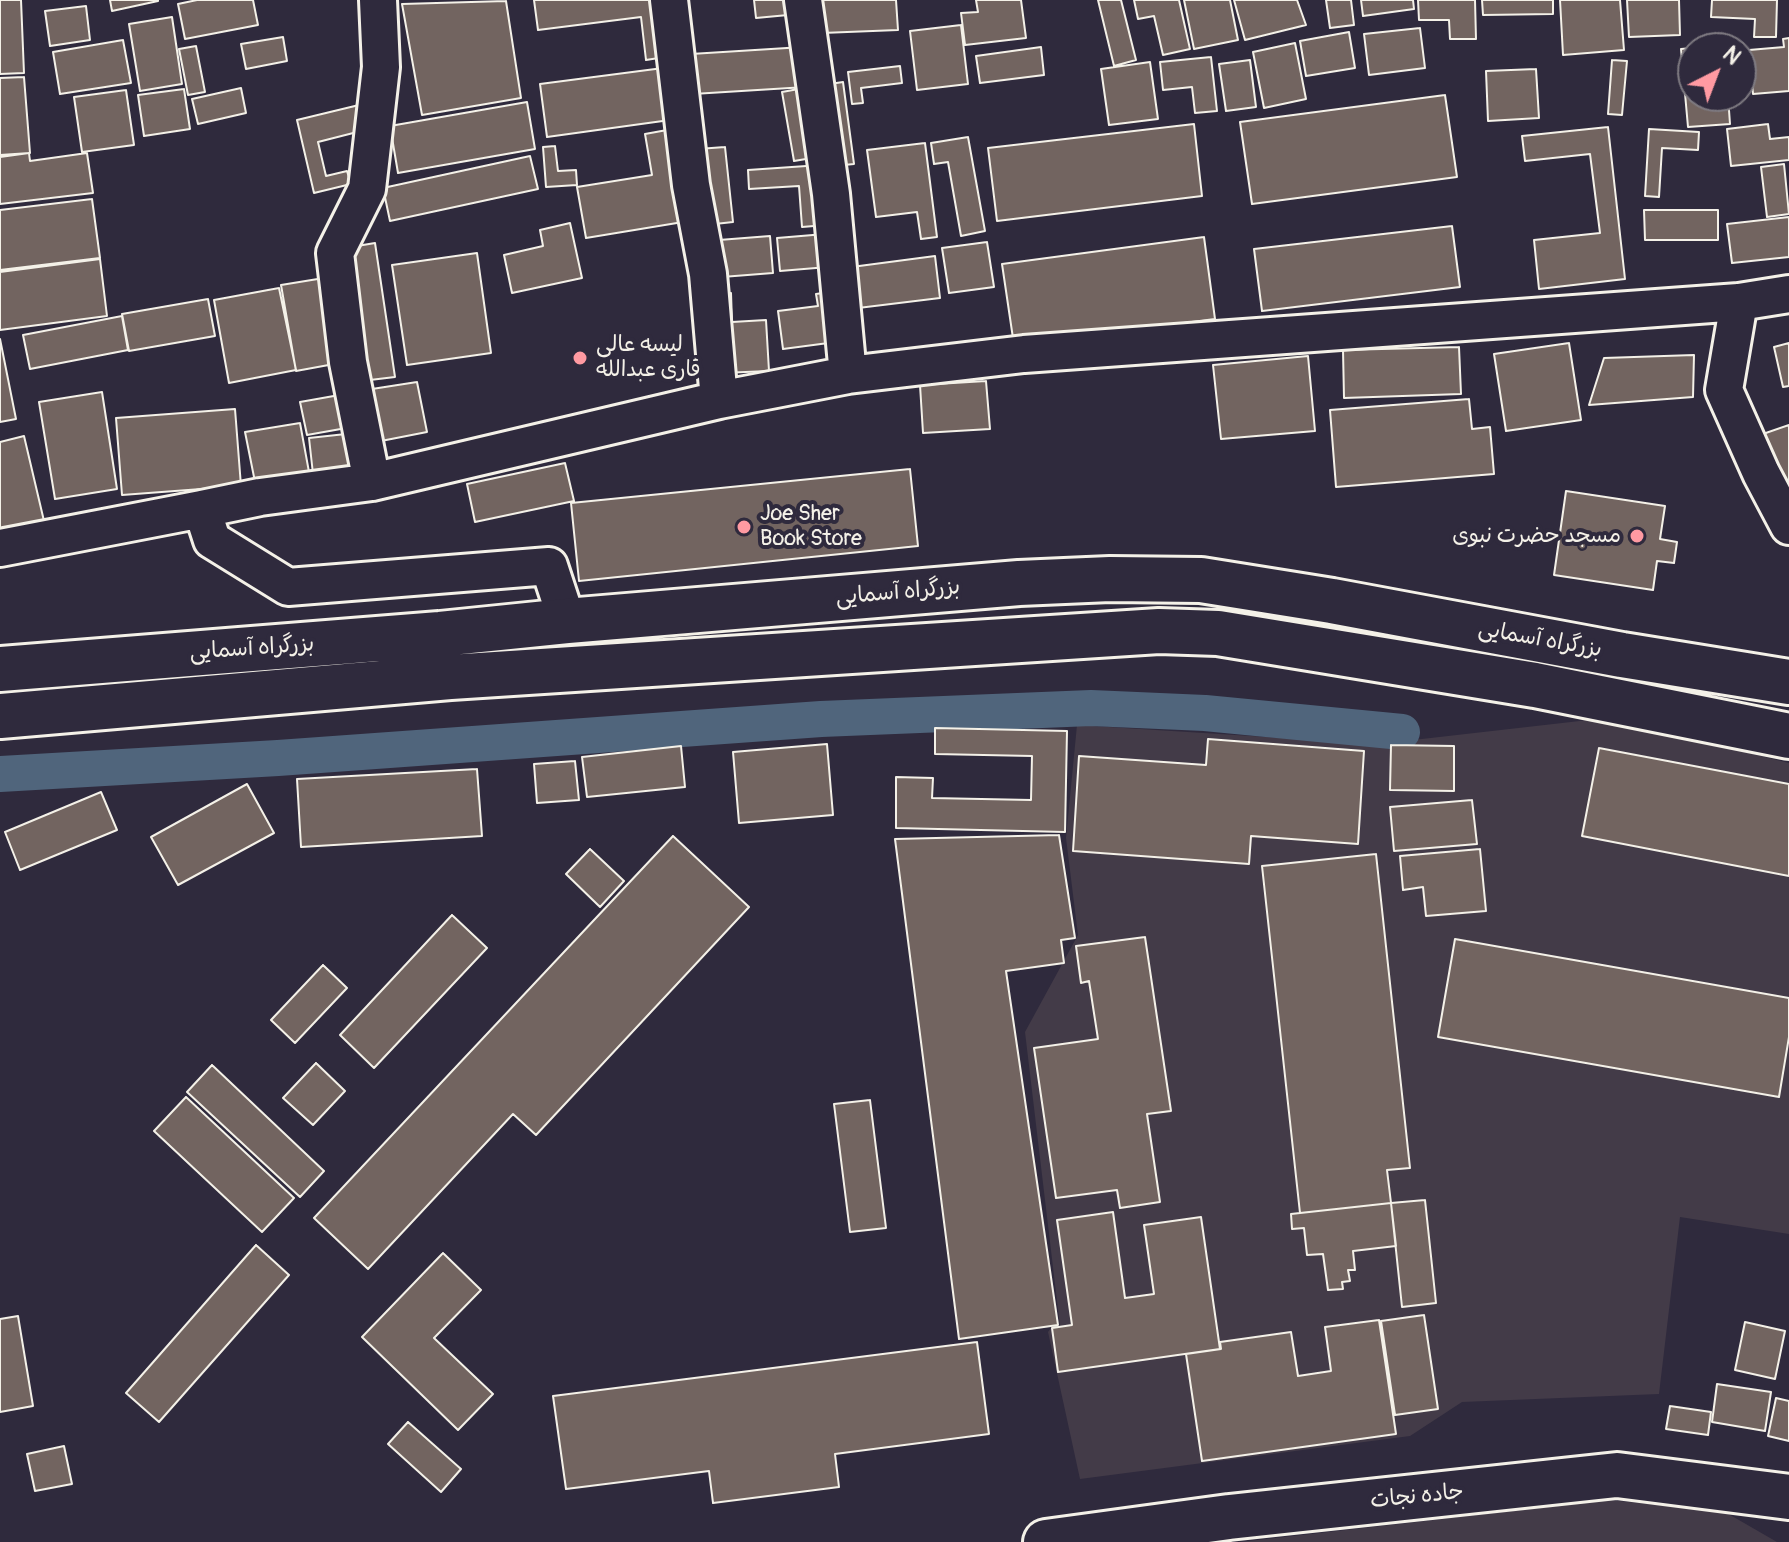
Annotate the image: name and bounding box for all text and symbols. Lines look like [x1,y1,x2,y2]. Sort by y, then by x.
north arrow [1677,32,1757,112]
text: N [1717,40,1747,71]
place label: لیسه عالی قاری عبدالله [596,332,701,384]
marker: لیسه عالی قاری عبدالله [571,349,589,367]
place label: Joe Sher Book Store [760,501,862,552]
marker: Joe Sher Book Store [735,518,753,536]
place label: مسجد حضرت نبوی [1452,523,1621,549]
marker: مسجد حضرت نبوی [1628,527,1646,545]
street label: بزرگراه آسمایی [835,574,961,612]
street label: بزرگراه آسمایی [1476,616,1604,664]
street label: بزرگراه آسمایی [189,631,315,667]
street label: جاده نجات [1369,1479,1465,1515]

